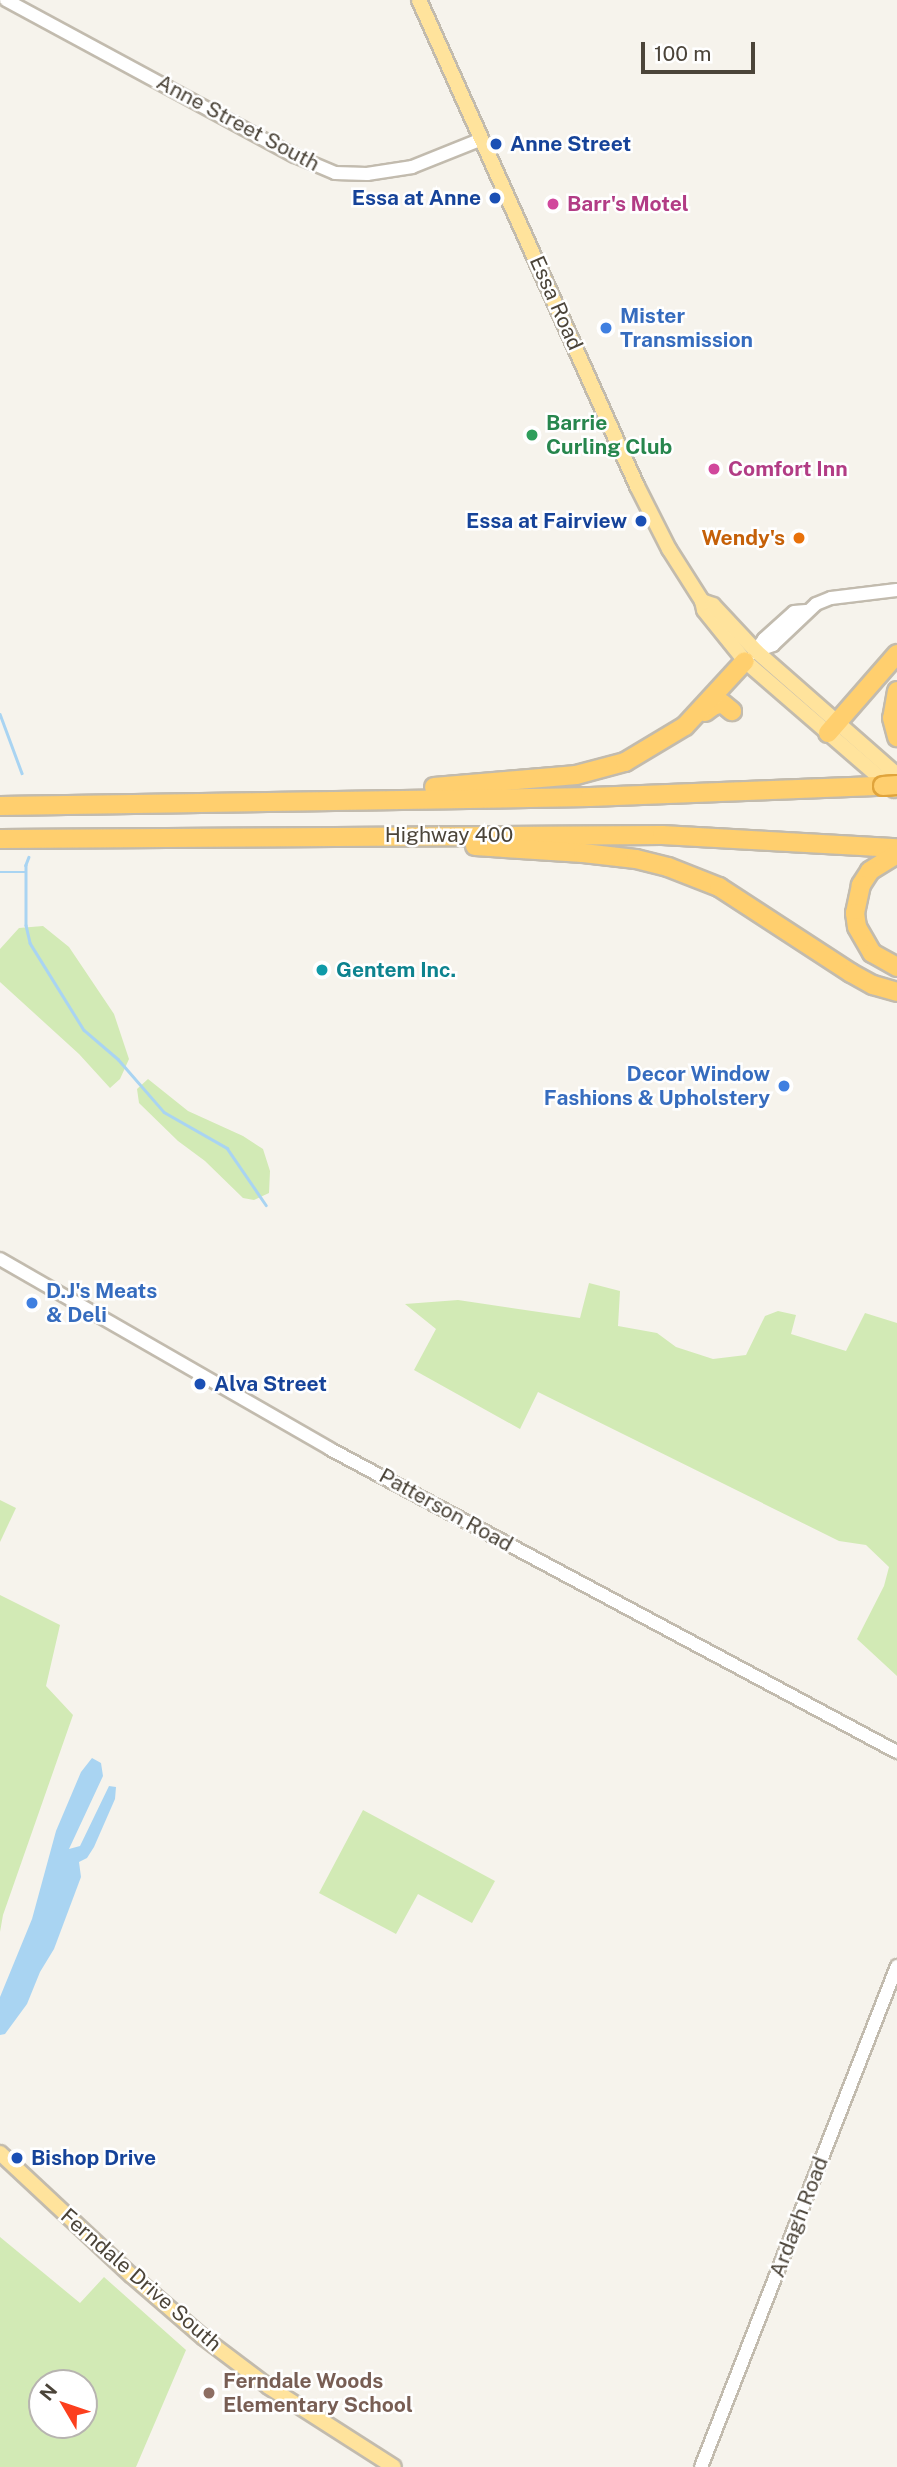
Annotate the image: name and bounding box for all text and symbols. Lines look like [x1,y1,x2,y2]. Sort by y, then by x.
scale bar [645,28,759,72]
text: 100 m [654,41,711,66]
street label: Anne Street South [152,69,324,177]
place label: Anne Street [510,131,631,157]
marker: Anne Street [488,136,504,152]
place label: Essa at Anne [352,185,481,211]
marker: Essa at Anne [487,190,503,206]
place label: Barr's Motel [567,191,689,217]
marker: Barr's Motel [545,196,561,212]
street label: Essa Road [524,252,588,354]
place label: Mister Transmission [620,303,753,353]
marker: Mister Transmission [598,320,614,336]
place label: Barrie Curling Club [546,410,672,460]
marker: Barrie Curling Club [524,427,540,443]
place label: Comfort Inn [728,456,848,482]
marker: Comfort Inn [706,461,722,477]
place label: Essa at Fairview [466,508,627,534]
marker: Essa at Fairview [633,513,649,529]
place label: Wendy's [701,525,785,551]
marker: Wendy's [791,530,807,546]
street label: Highway 400 [385,822,513,848]
place label: Gentem Inc. [336,957,456,983]
marker: Gentem Inc. [314,962,330,978]
place label: Decor Window Fashions & Upholstery [544,1061,770,1111]
marker: Decor Window Fashions & Upholstery [776,1078,792,1094]
place label: D.J's Meats & Deli [46,1278,157,1328]
marker: D.J's Meats & Deli [24,1295,40,1311]
place label: Alva Street [214,1371,327,1397]
marker: Alva Street [192,1376,208,1392]
street label: Patterson Road [375,1463,517,1557]
place label: Bishop Drive [31,2145,156,2171]
marker: Bishop Drive [9,2150,25,2166]
street label: Ardagh Road [764,2153,834,2281]
street label: Ferndale Drive South [55,2203,227,2357]
place label: Ferndale Woods Elementary School [223,2368,413,2418]
north arrow [28,2369,98,2439]
text: N [35,2379,61,2405]
marker: Ferndale Woods Elementary School [201,2385,217,2401]

